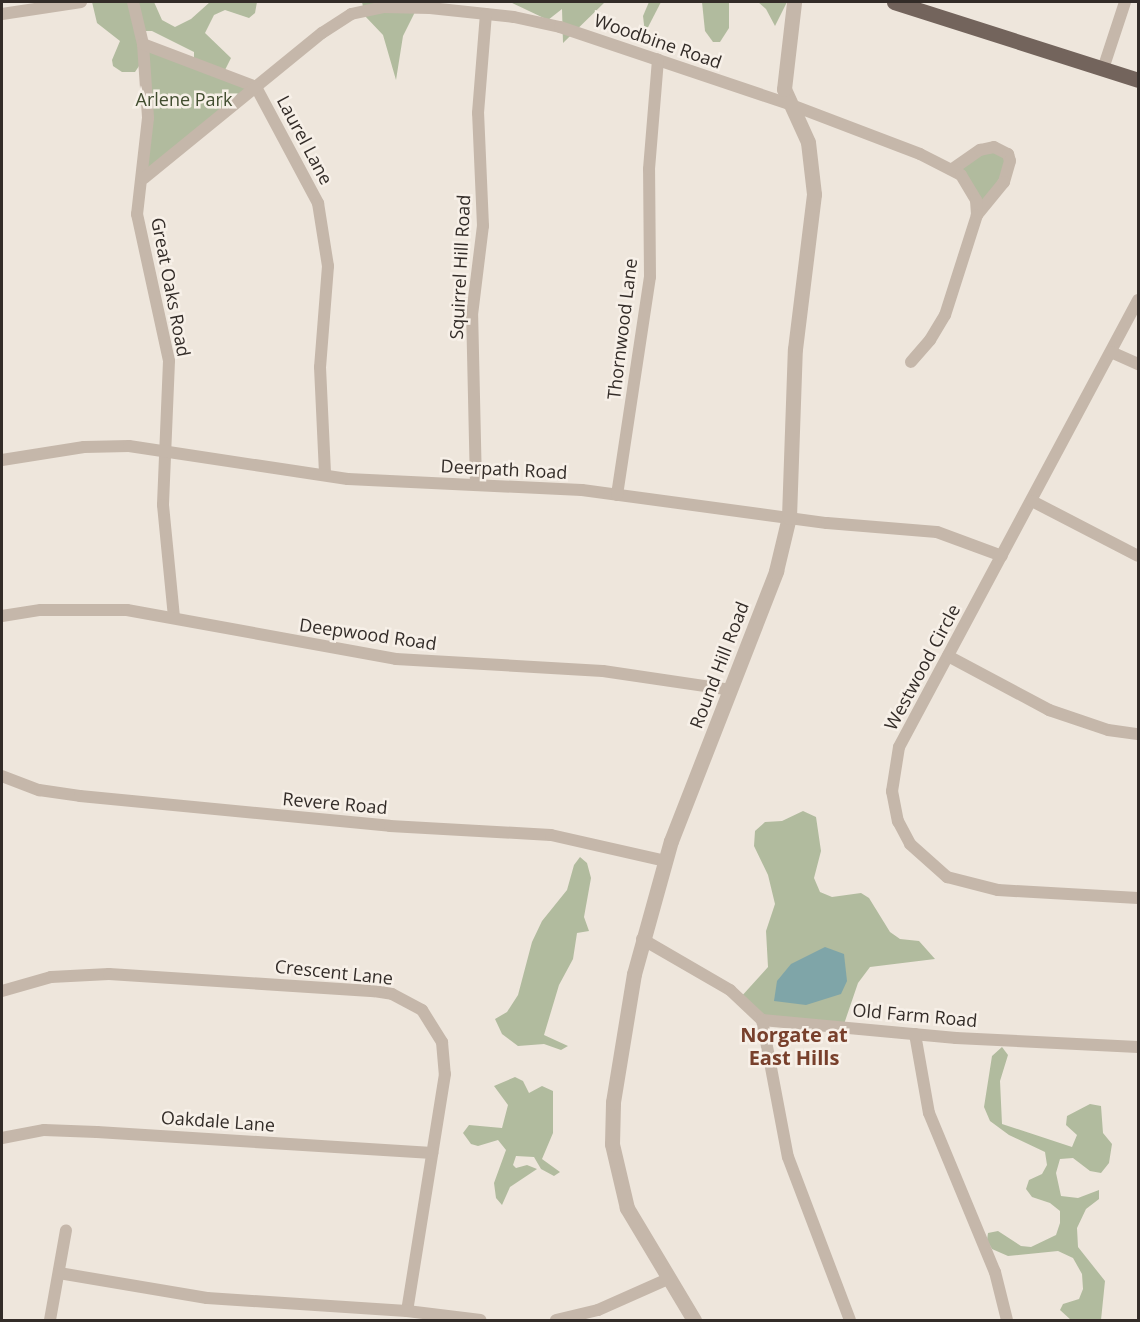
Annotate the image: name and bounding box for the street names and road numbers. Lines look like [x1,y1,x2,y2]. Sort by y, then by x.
street label: Woodbine Road [591,9,725,73]
street label: Laurel Lane [273,92,337,188]
street label: Squirrel Hill Road [445,194,475,340]
street label: Great Oaks Road [147,216,195,358]
street label: Thornwood Lane [603,257,641,401]
street label: Deerpath Road [440,455,568,483]
street label: Round Hill Road [685,598,753,732]
street label: Westwood Circle [880,600,964,734]
street label: Deepwood Road [298,614,438,654]
street label: Revere Road [282,788,388,818]
street label: Crescent Lane [274,955,394,989]
street label: Old Farm Road [852,999,978,1031]
street label: Oakdale Lane [160,1106,276,1136]

